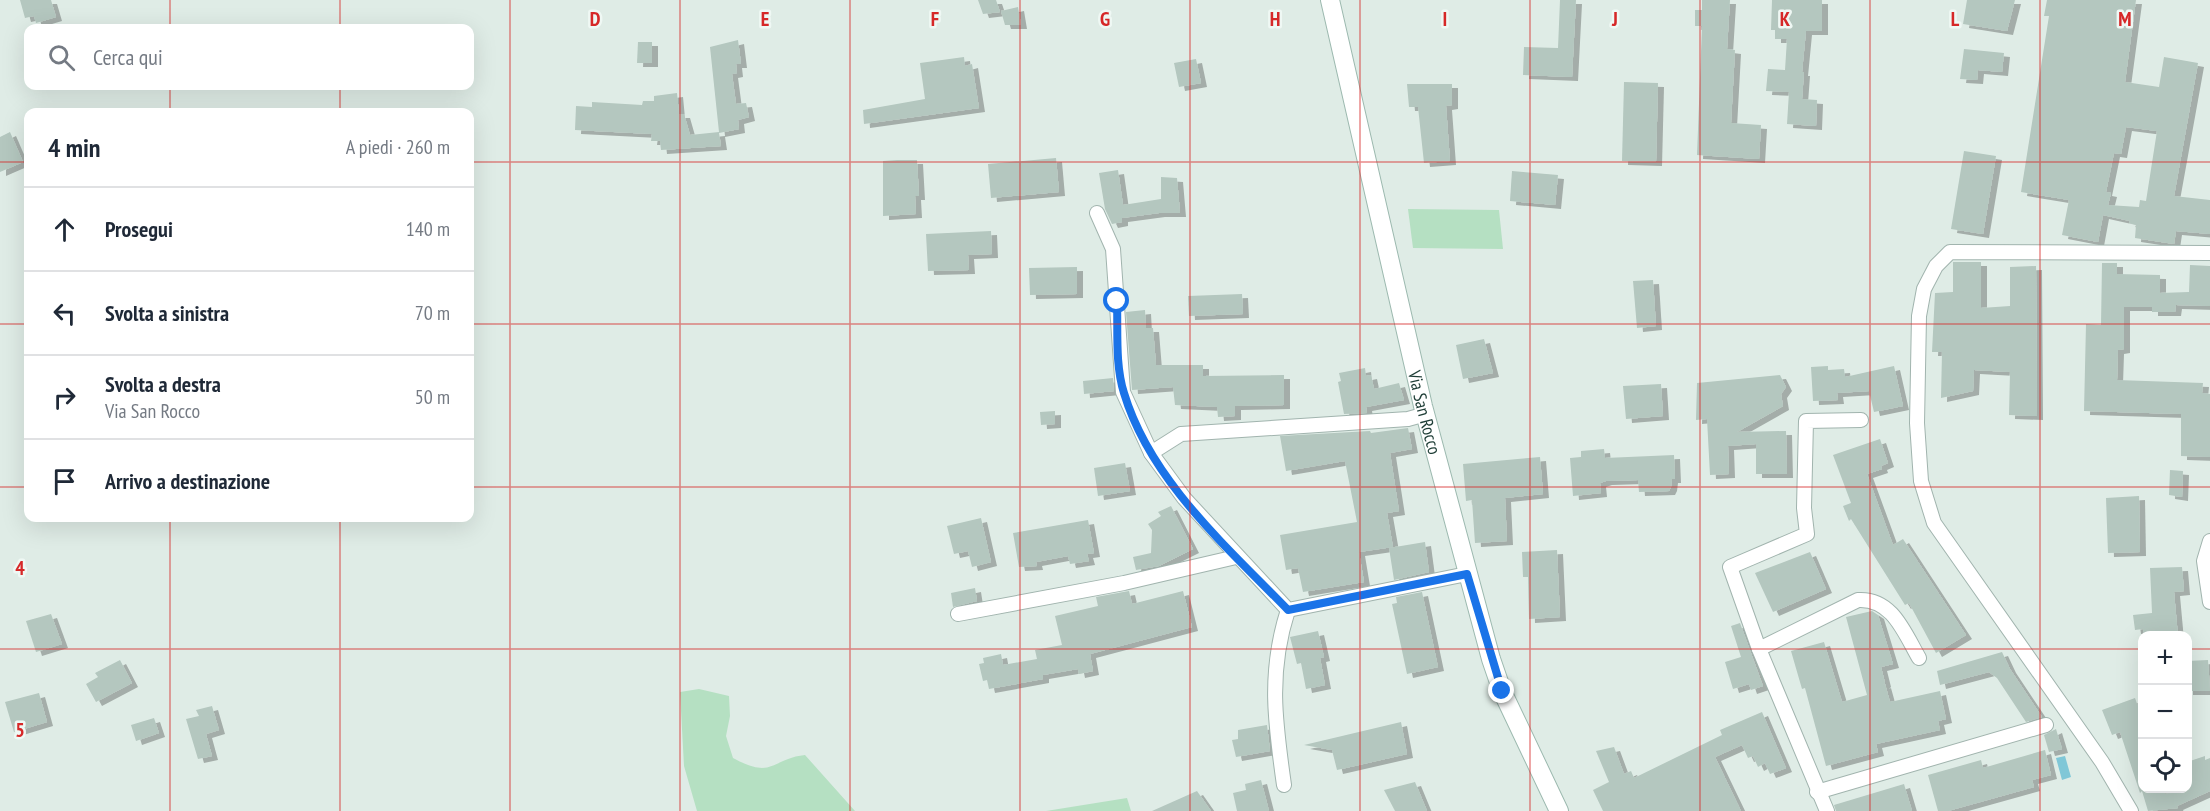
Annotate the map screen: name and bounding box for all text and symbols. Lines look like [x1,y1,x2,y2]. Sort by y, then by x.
text: D [590,6,601,32]
text: E [761,6,769,32]
text: F [931,6,939,32]
text: G [1100,6,1110,32]
text: H [1270,6,1280,32]
text: I [1443,6,1447,32]
text: J [1611,6,1618,32]
text: K [1780,6,1791,32]
text: L [1951,6,1960,32]
text: M [2118,6,2132,32]
search box [24,24,474,90]
icon: search [45,41,78,74]
text: Cerca qui [93,43,163,71]
text: 4 min [48,131,101,164]
text: A piedi · 260 m [346,134,450,160]
icon: ahead [48,213,81,246]
text: Prosegui [105,215,173,243]
text: 140 m [406,216,450,242]
route start [1103,287,1129,313]
icon: left [48,297,81,330]
text: Svolta a sinistra [105,299,229,327]
text: 70 m [415,300,450,326]
street label: Via San Rocco [1403,367,1447,457]
text: Svolta a destra [105,370,221,398]
icon: right [48,381,81,414]
text: 50 m [415,384,450,410]
text: Via San Rocco [105,398,200,424]
icon: arrive [48,465,81,498]
text: Arrivo a destinazione [105,467,270,495]
text: 4 [15,555,25,581]
map controls [2138,631,2192,793]
button: + [2138,631,2192,685]
route end [1488,677,1514,703]
button: − [2138,685,2192,739]
text: 5 [15,717,25,743]
button: locate [2138,739,2192,793]

